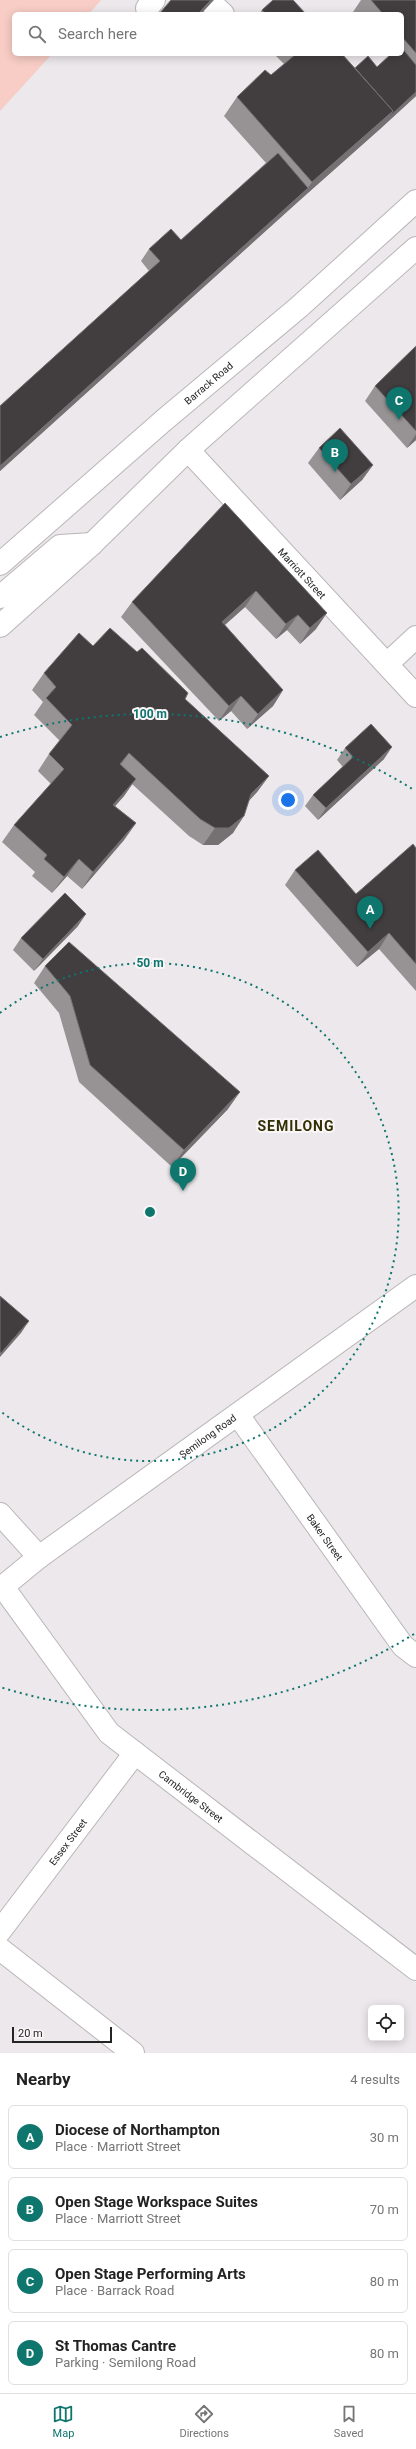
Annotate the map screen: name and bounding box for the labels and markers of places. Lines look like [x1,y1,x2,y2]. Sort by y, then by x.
pin: C [386,387,412,420]
pin: B [322,439,348,472]
pin: A [357,896,383,929]
pin: D [170,1158,196,1191]
centre of rings [143,1205,157,1219]

